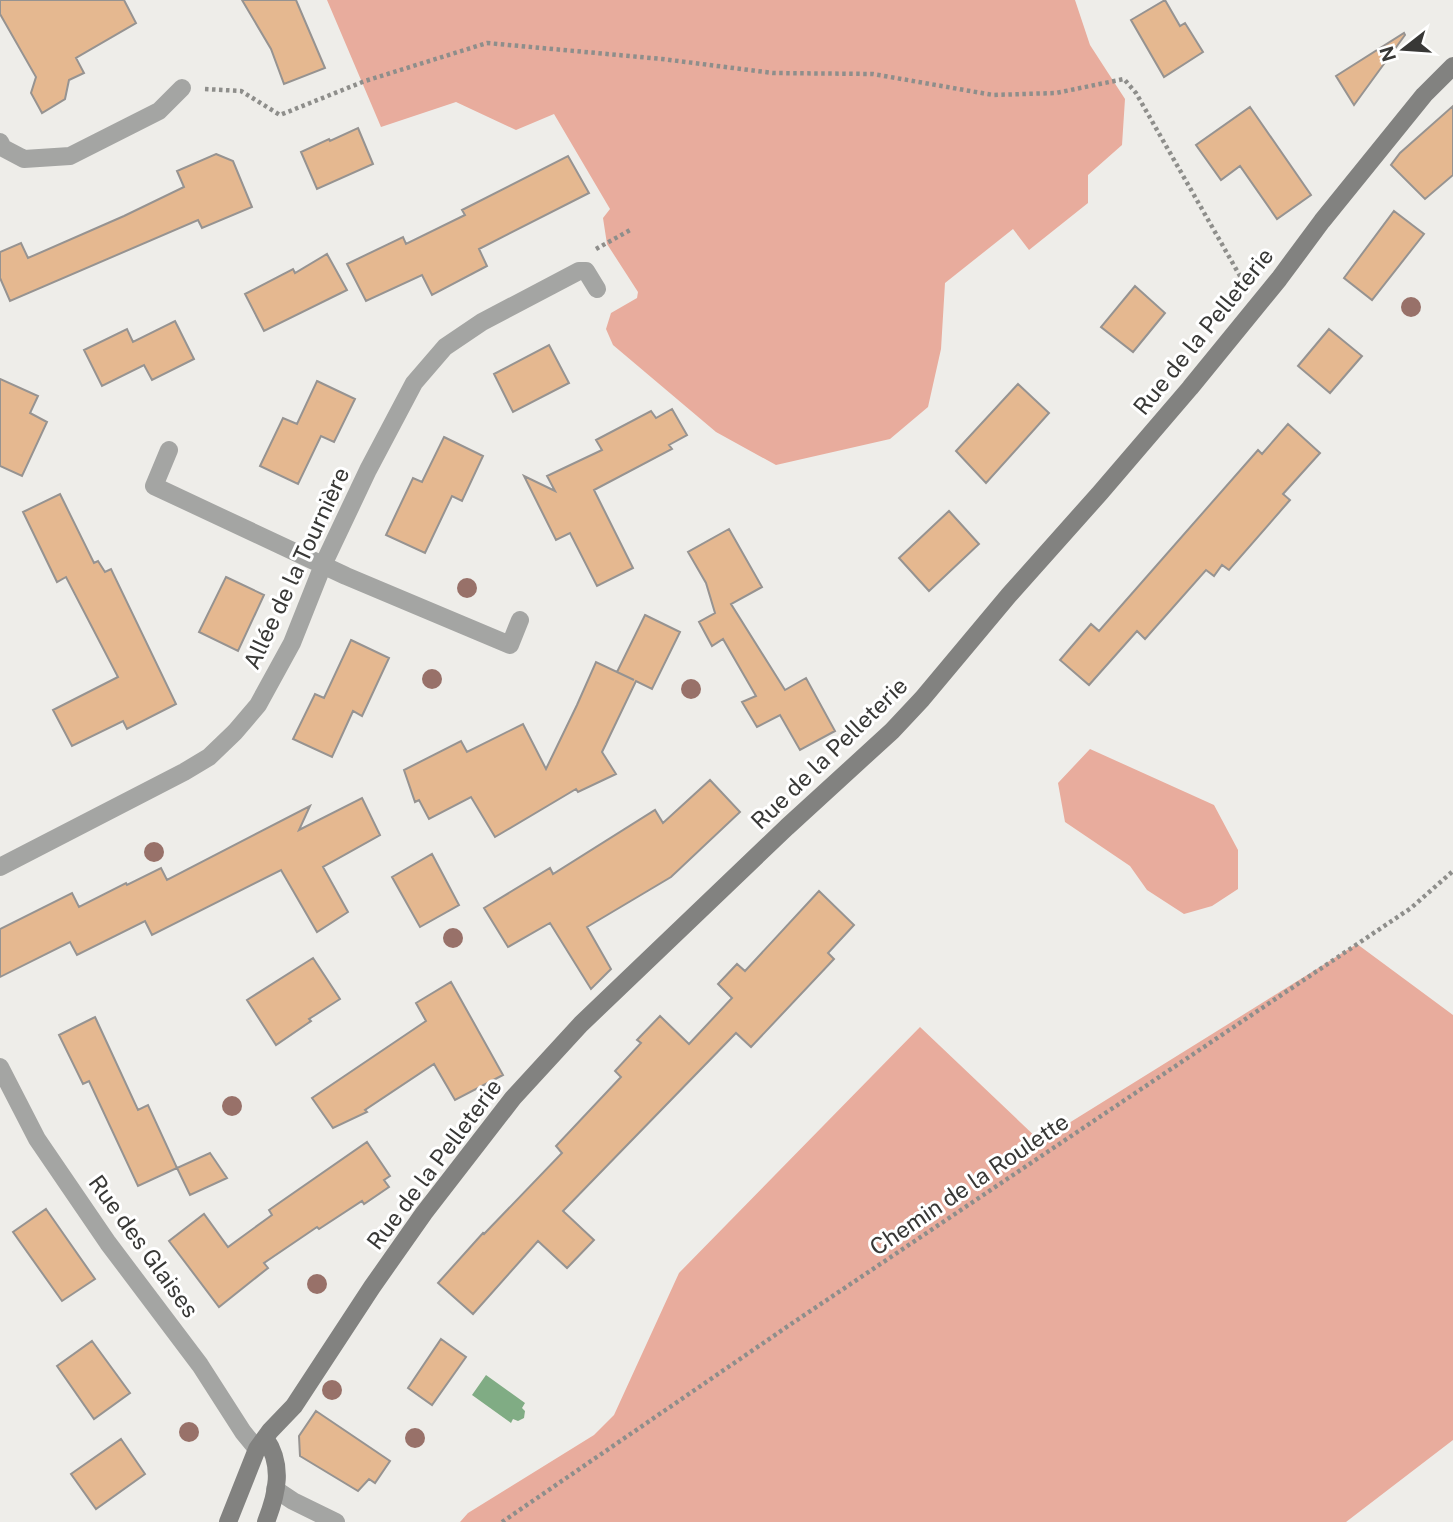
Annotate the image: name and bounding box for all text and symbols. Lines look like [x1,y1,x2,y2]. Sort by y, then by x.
north arrow [1369,14,1439,84]
text: N [1375,44,1400,64]
street label: Rue de la Pelleterie [1127,242,1279,420]
street label: Allée de la Tournière [237,463,355,673]
street label: Rue de la Pelleterie [745,672,913,834]
street label: Rue de la Pelleterie [361,1073,507,1255]
street label: Chemin de la Roulette [865,1107,1073,1261]
street label: Rue des Glaises [83,1170,205,1322]

